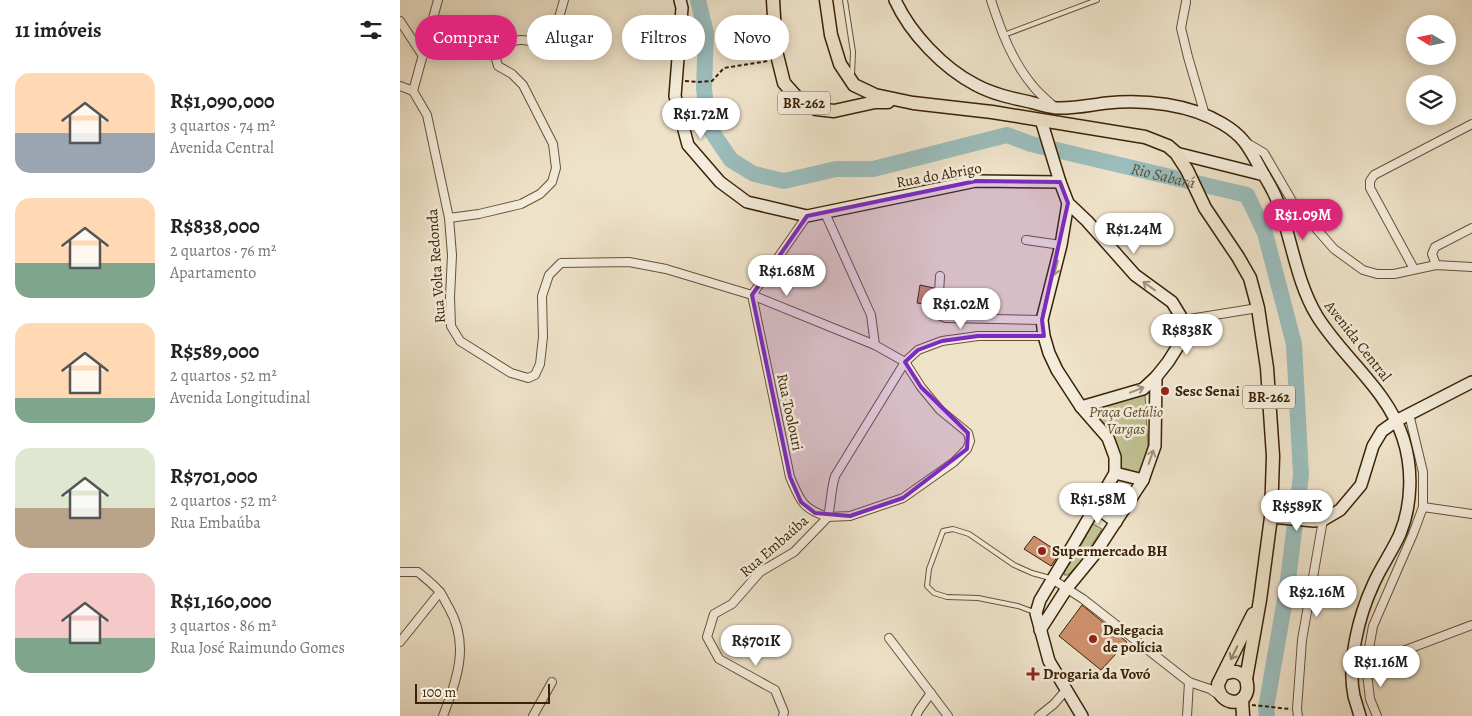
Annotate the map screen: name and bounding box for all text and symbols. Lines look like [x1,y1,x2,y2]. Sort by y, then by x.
chip: Comprar [415,15,517,60]
chip: Alugar [527,15,612,60]
chip: Filtros [622,15,705,60]
chip: Novo [715,15,789,60]
north arrow [1406,15,1456,65]
map controls [1406,15,1456,125]
text: 11 imóveis [15,16,102,44]
icon: filters [357,16,385,44]
button: layers [1406,75,1456,125]
text: R$1,090,000 [170,87,275,115]
road number: BR-262 [778,92,830,115]
icon: home [55,93,115,153]
pin: R$1.72M [655,98,747,140]
text: R$1.72M [673,103,729,125]
text: 3 quartos · 74 m² [170,115,275,137]
text: Avenida Central [170,137,274,159]
street label: Rua do Abrigo [895,158,983,192]
water label: Rio Sabará [1129,158,1198,194]
pin: R$1.09M [1257,198,1349,241]
text: R$1.09M [1275,204,1331,226]
street label: Rua Volta Redonda [422,208,450,324]
text: R$838,000 [170,212,260,240]
pin: R$1.24M [1088,212,1180,255]
icon: home [55,218,115,278]
text: R$1.24M [1106,218,1162,240]
text: 2 quartos · 76 m² [170,240,276,262]
pin: R$1.68M [741,254,833,297]
one-way arrow [1050,259,1060,275]
text: R$1.68M [759,260,815,282]
text: Apartamento [170,262,256,284]
one-way arrow [1142,281,1156,291]
pin: R$1.02M [915,288,1007,330]
text: R$1.02M [932,293,990,315]
street label: Avenida Central [1320,296,1396,386]
pin: R$838K [1146,314,1228,356]
text: R$838K [1162,319,1212,341]
text: R$589,000 [170,337,259,365]
icon: home [55,343,115,403]
text: 2 quartos · 52 m² [170,365,277,387]
street label: Rua Toolouri [772,372,808,452]
place label: Sesc Senai [1175,381,1240,401]
one-way arrow [1129,385,1144,394]
marker: Sesc Senai [1159,385,1171,397]
road number: BR-262 [1243,386,1295,408]
text: Avenida Longitudinal [170,387,310,409]
park label: Praça Getúlio Vargas [1089,402,1163,439]
one-way arrow [1147,449,1157,465]
text: R$701,000 [170,462,258,490]
icon: home [55,468,115,528]
pin: R$1.58M [1052,482,1144,525]
text: R$1.58M [1070,488,1126,510]
text: 2 quartos · 52 m² [170,490,277,512]
pin: R$589K [1256,490,1338,532]
text: R$589K [1272,495,1322,517]
street label: Rua Embaúba [735,511,813,581]
text: Rua Embaúba [170,512,261,534]
place label: Supermercado BH [1052,541,1168,561]
marker: Supermercado BH [1036,545,1048,557]
pin: R$2.16M [1271,576,1363,618]
text: R$2.16M [1289,581,1345,603]
text: R$1,160,000 [170,587,272,615]
icon: home [55,593,115,653]
text: 3 quartos · 86 m² [170,615,276,637]
place label: Delegacia de polícia [1103,620,1164,657]
pin: R$701K [715,624,797,667]
text: R$701K [732,630,780,652]
marker: Delegacia de polícia [1087,633,1099,645]
text: Rua José Raimundo Gomes [170,637,345,659]
one-way arrow [1229,645,1238,660]
pin: R$1.16M [1335,646,1427,688]
text: R$1.16M [1354,651,1408,673]
place label: Drogaria da Vovó [1043,664,1151,684]
marker: Drogaria da Vovó [1027,668,1039,680]
scale bar [415,681,550,704]
text: 100 m [422,683,456,702]

